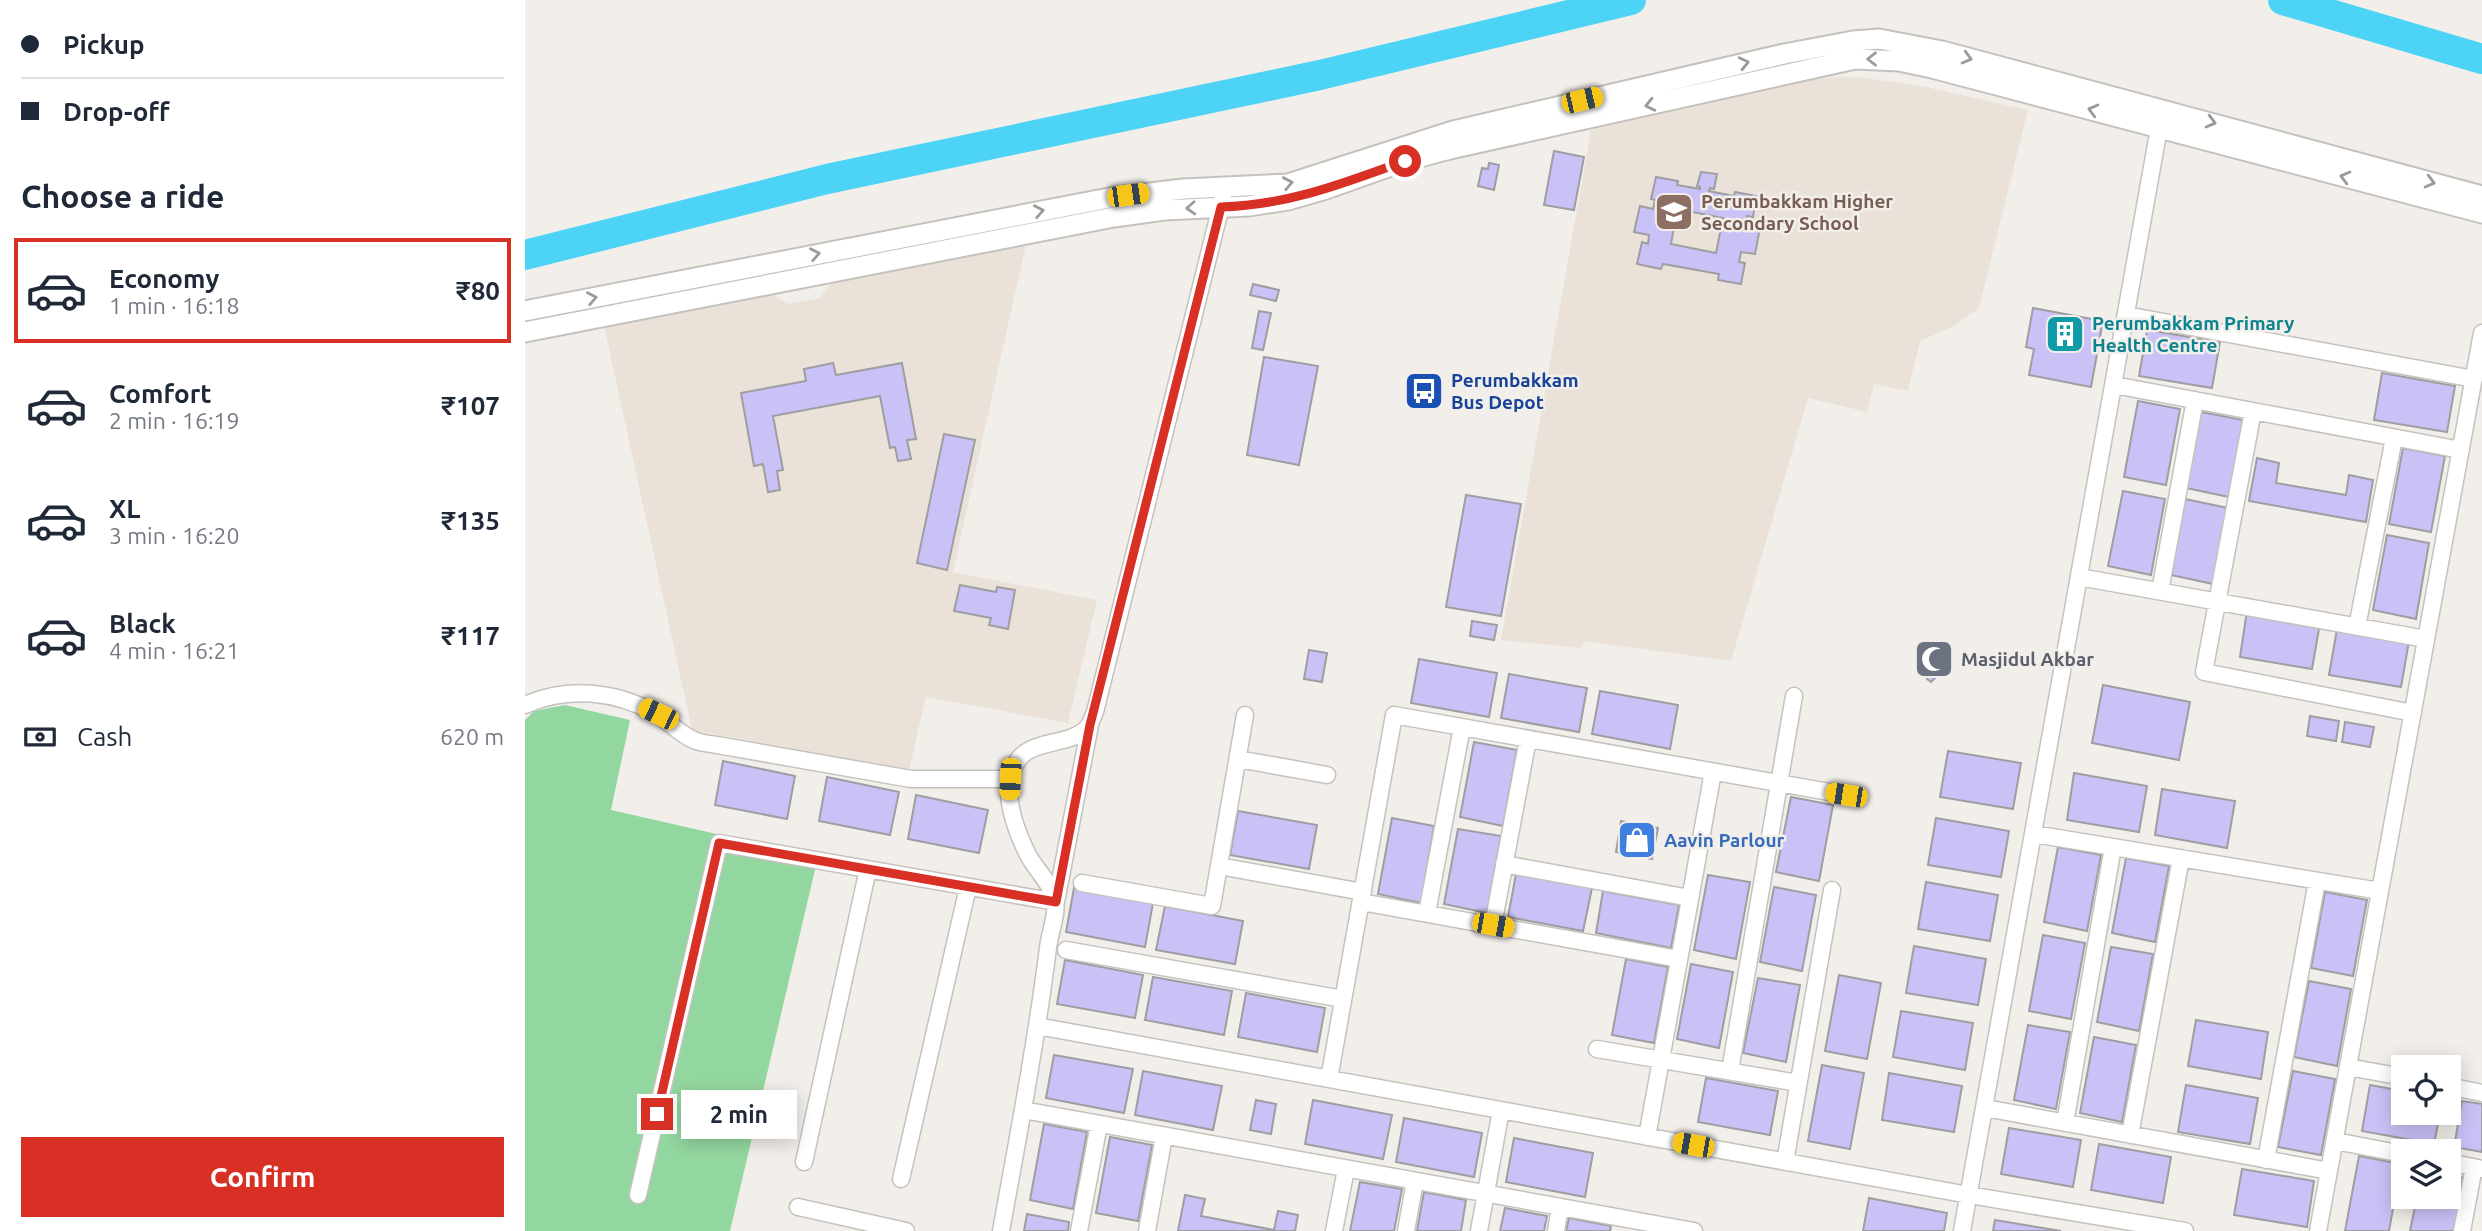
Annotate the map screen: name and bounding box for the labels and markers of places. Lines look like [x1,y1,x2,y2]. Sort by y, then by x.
place label: Perumbakkam Higher Secondary School [1701,190,1893,234]
school or university icon: Perumbakkam Higher Secondary School [1653,191,1695,233]
place label: Perumbakkam Primary Health Centre [2092,312,2294,356]
building icon: Perumbakkam Primary Health Centre [2044,313,2086,355]
place label: Perumbakkam Bus Depot [1451,369,1579,413]
bus stop icon: Perumbakkam Bus Depot [1403,370,1445,412]
mosque icon: Masjidul Akbar [1913,638,1955,680]
place label: Masjidul Akbar [1961,648,2094,670]
shop icon: Aavin Parlour [1616,819,1658,861]
place label: Aavin Parlour [1664,829,1785,851]

